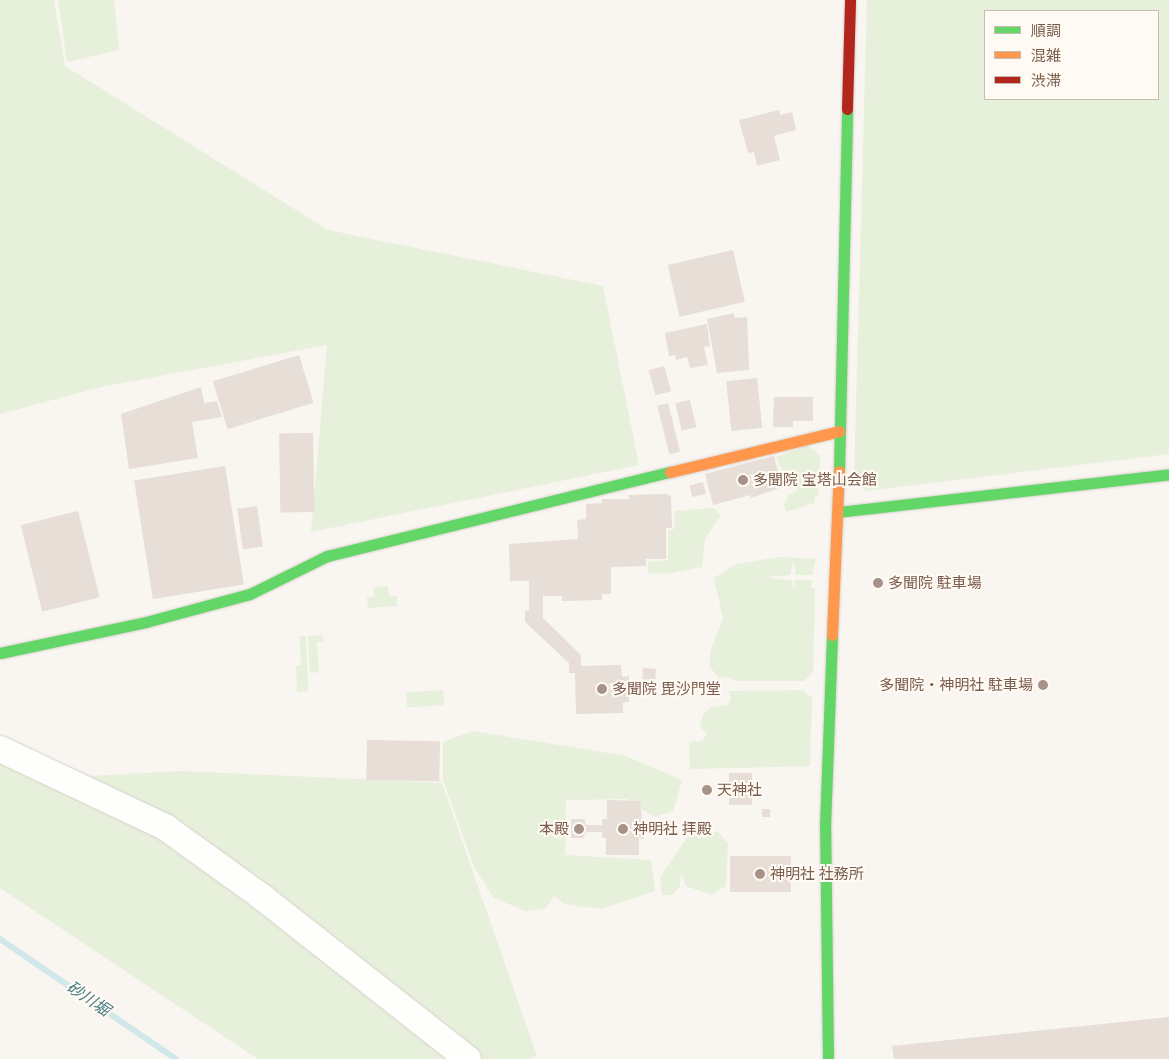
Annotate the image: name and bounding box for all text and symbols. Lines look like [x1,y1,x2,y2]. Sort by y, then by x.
legend [984,10,1159,100]
text: 順調 [1031,21,1061,40]
text: 混雑 [1031,46,1061,65]
text: 渋滞 [1031,71,1061,90]
place label: 多聞院 宝塔山会館 [753,471,877,489]
marker: 多聞院 宝塔山会館 [737,474,749,486]
place label: 多聞院 駐車場 [888,574,982,592]
marker: 多聞院 駐車場 [872,577,884,589]
place label: 多聞院・神明社 駐車場 [879,676,1033,694]
marker: 多聞院・神明社 駐車場 [1037,679,1049,691]
place label: 多聞院 毘沙門堂 [612,680,721,698]
marker: 多聞院 毘沙門堂 [596,683,608,695]
place label: 天神社 [717,781,762,799]
marker: 天神社 [701,784,713,796]
place label: 本殿 [539,820,569,838]
place label: 神明社 拝殿 [633,820,712,838]
marker: 本殿 [573,823,585,835]
marker: 神明社 拝殿 [617,823,629,835]
place label: 神明社 社務所 [770,865,864,883]
marker: 神明社 社務所 [754,868,766,880]
water label: 砂川堀 [63,978,113,1020]

